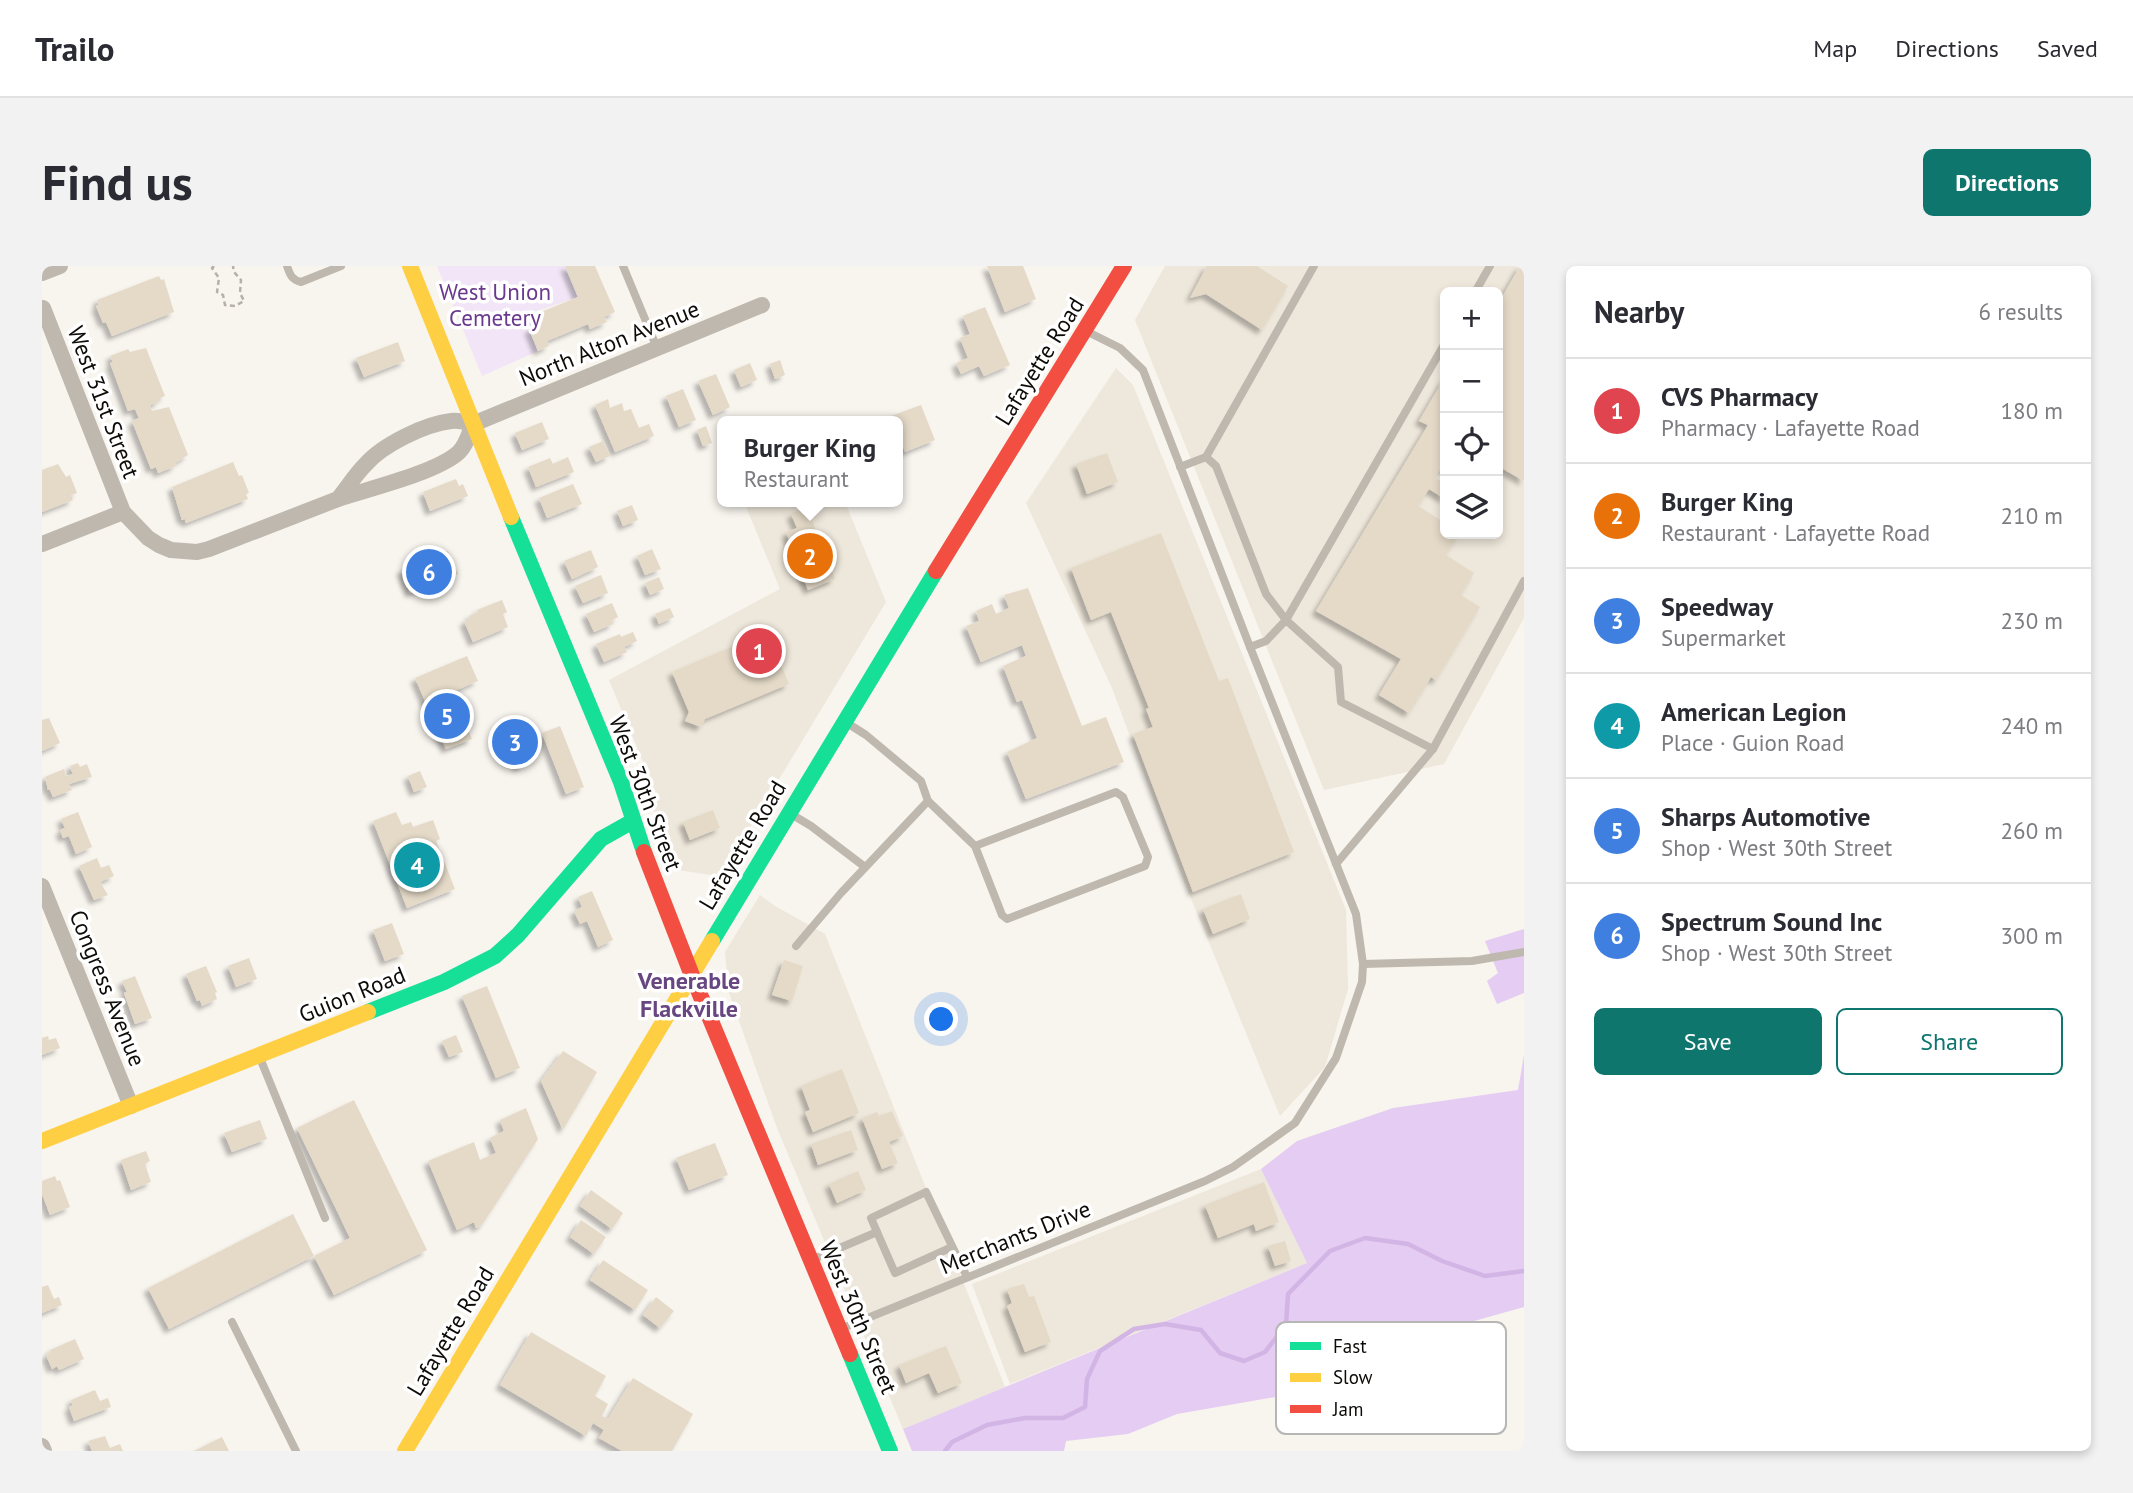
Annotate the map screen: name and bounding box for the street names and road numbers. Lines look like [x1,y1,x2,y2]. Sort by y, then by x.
street label: Lafayette Road [988,292,1090,430]
street label: North Alton Avenue [515,294,703,392]
street label: West 31st Street [62,322,146,482]
street label: West 30th Street [603,711,689,875]
street label: Lafayette Road [692,775,792,915]
street label: Congress Avenue [64,906,152,1070]
street label: Guion Road [294,960,410,1028]
street label: Merchants Drive [935,1194,1095,1280]
street label: West 30th Street [814,1236,904,1398]
street label: Lafayette Road [400,1261,500,1401]

